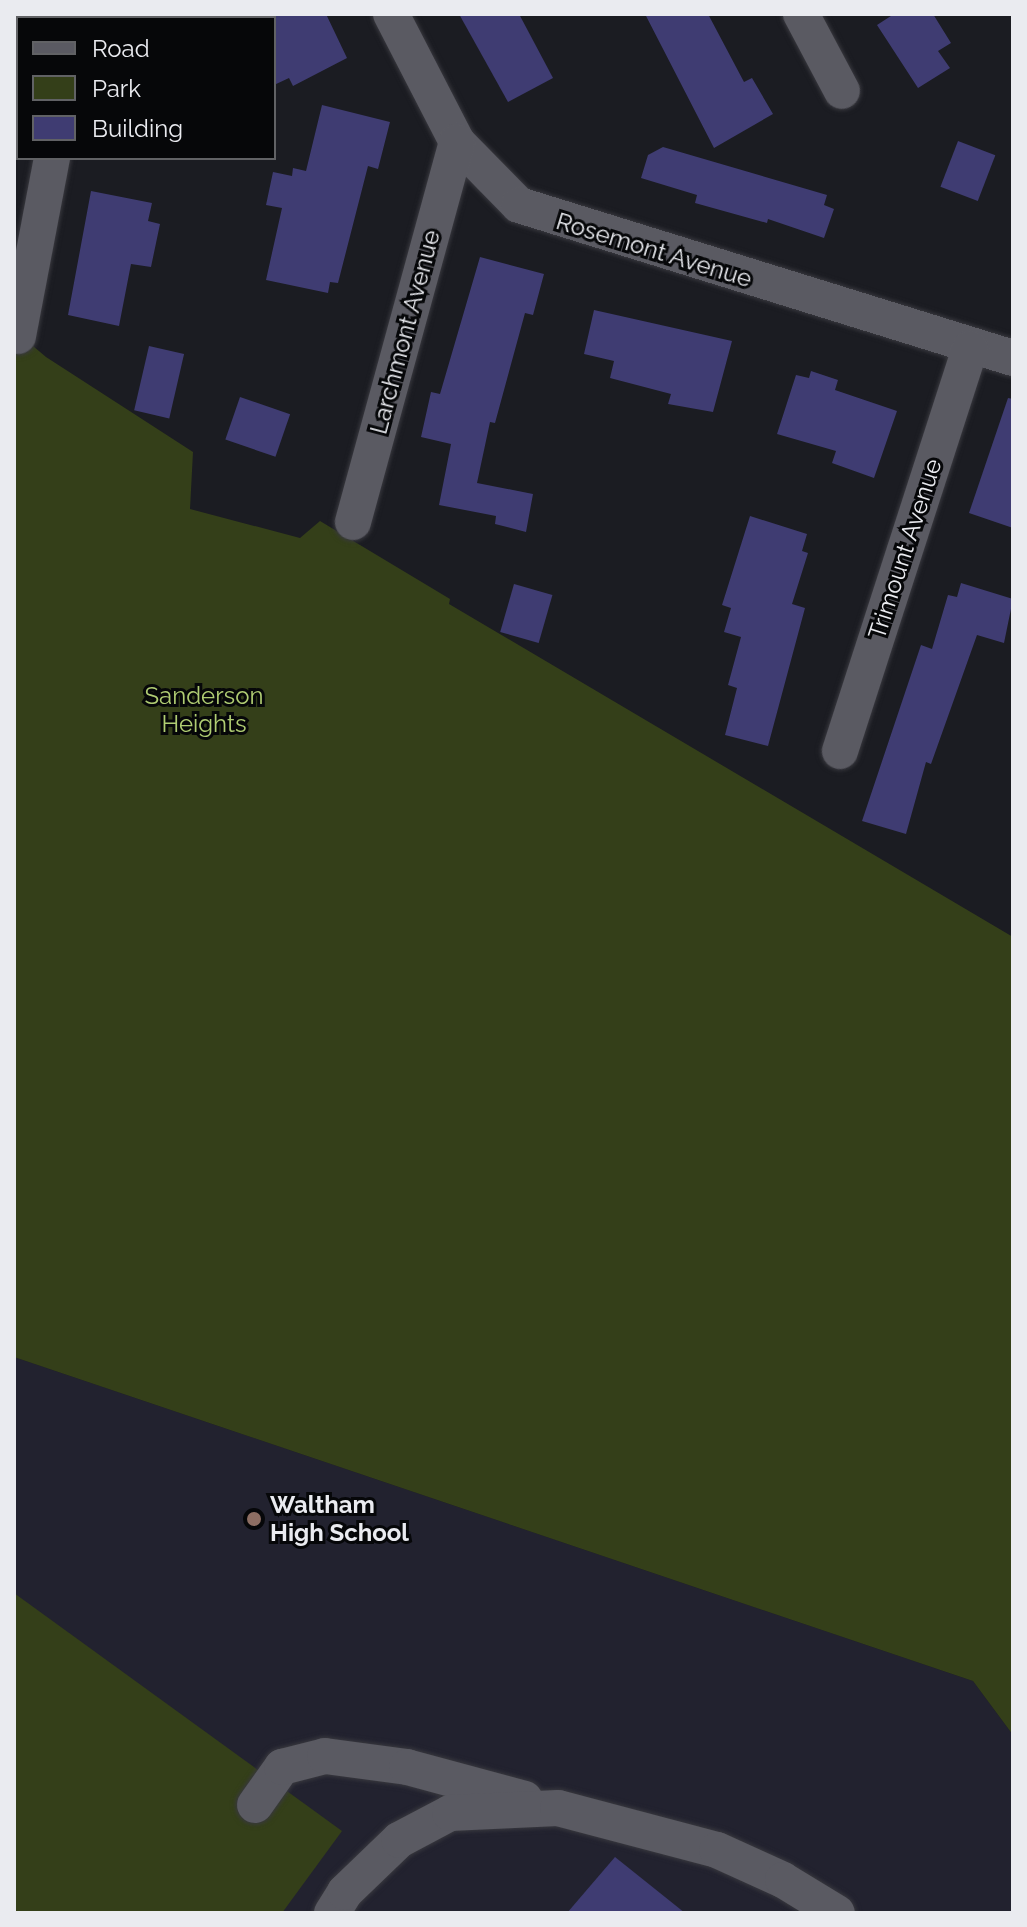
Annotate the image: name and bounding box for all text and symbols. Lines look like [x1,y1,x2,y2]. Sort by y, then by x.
legend [16,16,276,160]
text: Road [92,34,150,63]
text: Park [92,74,141,103]
text: Building [92,114,183,143]
street label: Rosemont Avenue [552,206,756,294]
street label: Larchmont Avenue [364,226,446,438]
street label: Trimount Avenue [862,455,948,643]
park label: Sanderson Heights [145,682,263,738]
place label: Waltham High School [270,1491,409,1547]
marker: Waltham High School [245,1510,263,1528]

